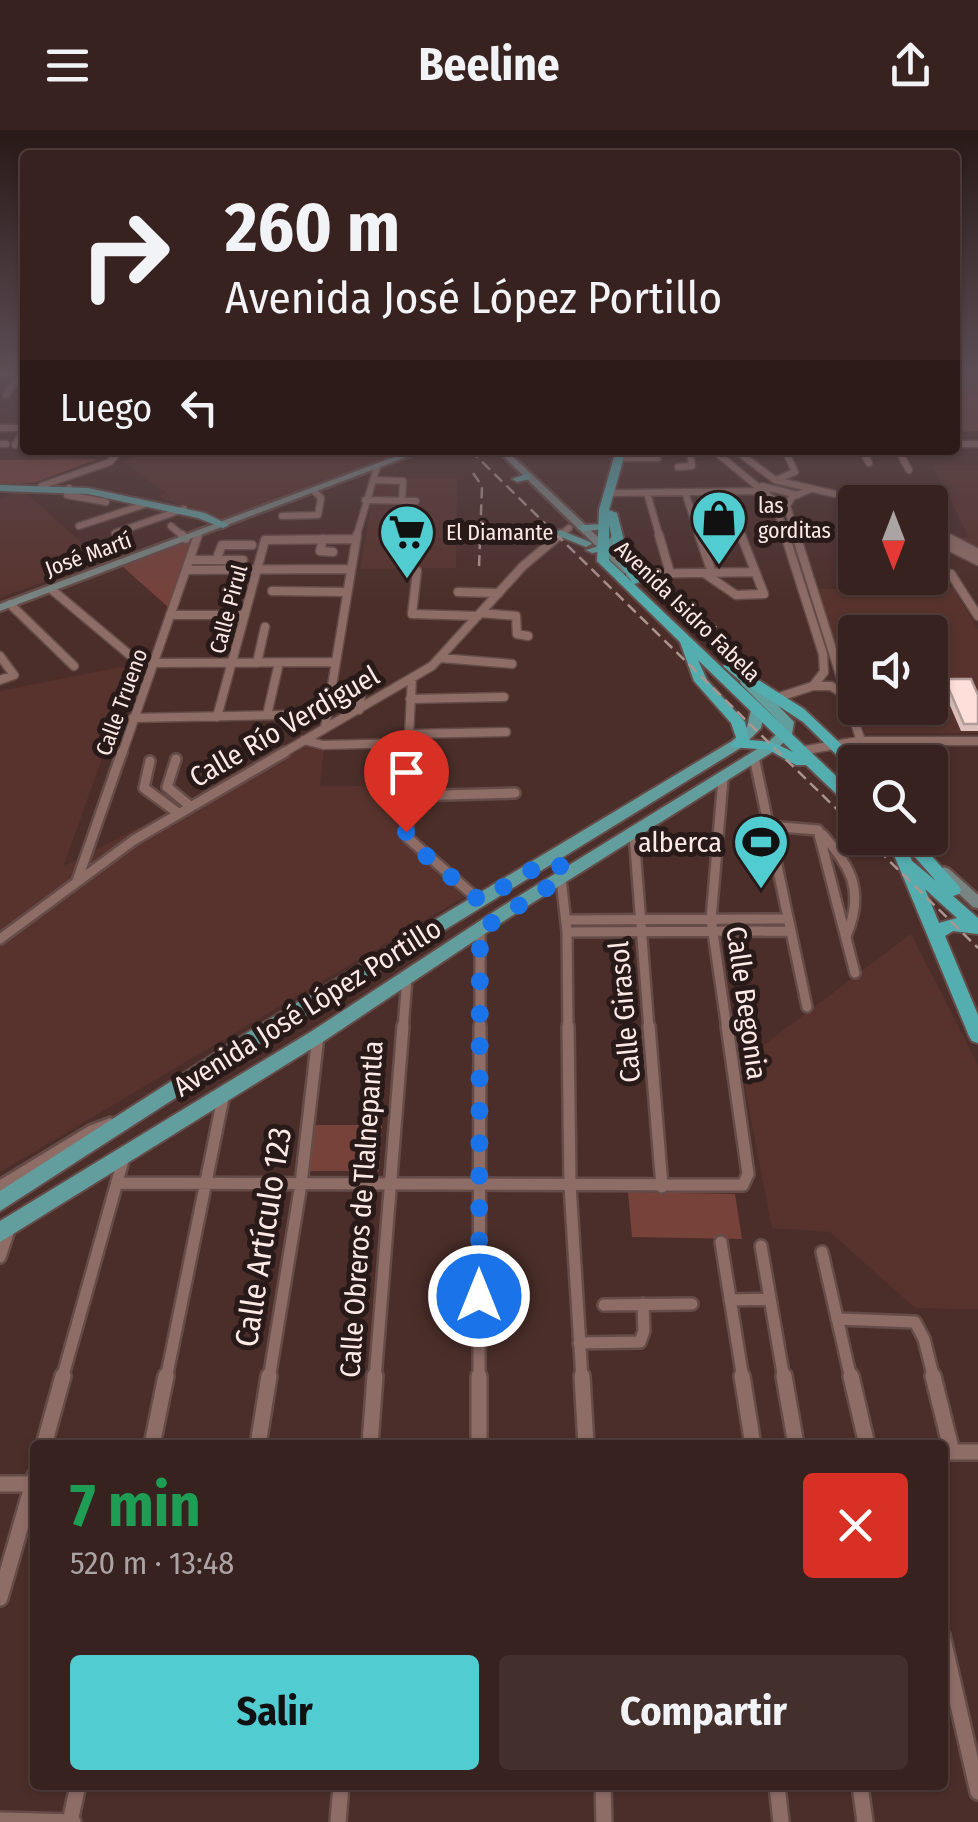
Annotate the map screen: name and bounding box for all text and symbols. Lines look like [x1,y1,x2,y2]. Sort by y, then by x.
icon: menu [40,38,95,93]
text: Beeline [418,38,560,92]
icon: share [883,38,938,93]
text: 260 m [225,186,400,270]
icon: right [60,190,190,320]
text: Avenida José López Portillo [225,271,722,325]
icon: left [172,380,227,435]
text: Luego [60,385,152,431]
north arrow [838,485,948,595]
map controls [838,485,948,855]
shop icon: las gorditas [689,488,749,567]
place label: las gorditas [758,492,831,544]
supermarket icon: El Diamante [377,502,437,581]
place label: El Diamante [446,519,553,546]
street label: José Martí [41,526,135,583]
street label: Avenida Isidro Fabela [609,535,766,688]
street label: Calle Pirul [204,561,253,657]
button: sound [838,615,948,725]
street label: Calle Trueno [90,645,153,759]
street label: Calle Río Verdiguel [184,659,385,794]
pin [364,730,449,833]
icon: arrive [379,745,434,800]
button: search [838,745,948,855]
sports icon: alberca [731,812,791,891]
place label: alberca [638,826,722,859]
street label: Avenida José López Portillo [167,911,447,1103]
street label: Calle Begonia [719,924,774,1082]
street label: Calle Girasol [602,940,647,1084]
street label: Calle Obreros de Tlalnepantla [333,1039,390,1379]
street label: Calle Artículo 123 [227,1125,299,1349]
position arrow [427,1244,531,1348]
text: 7 min [70,1470,201,1542]
button: close [803,1473,908,1578]
text: 520 m · 13:48 [70,1544,234,1582]
button: Salir [70,1655,479,1770]
button: Compartir [499,1655,908,1770]

